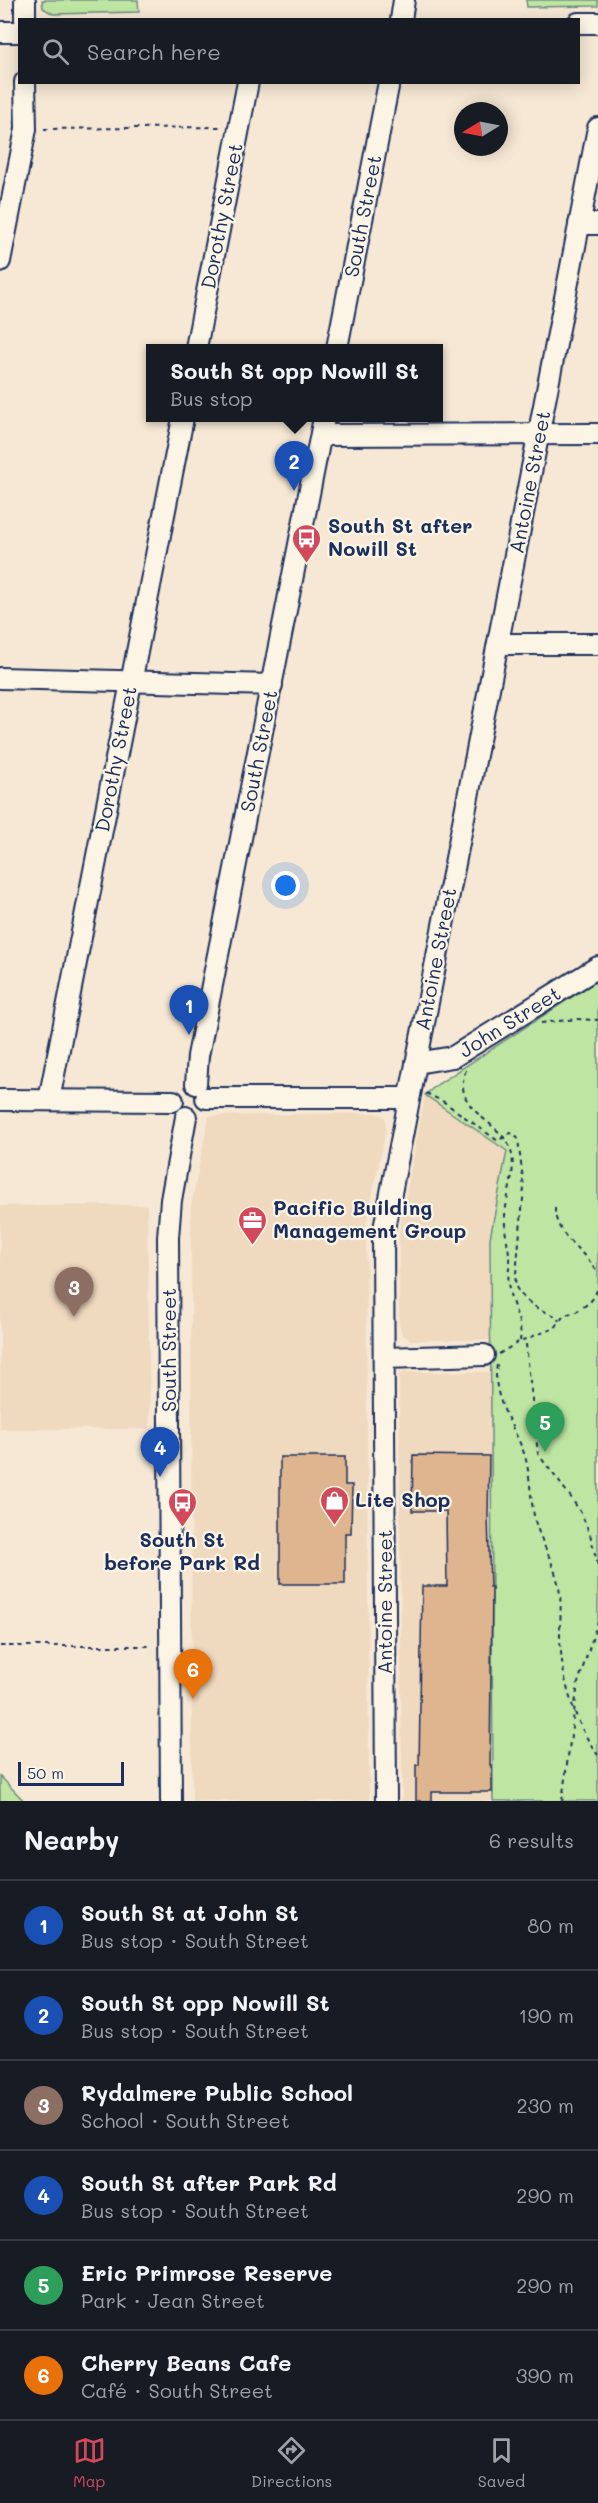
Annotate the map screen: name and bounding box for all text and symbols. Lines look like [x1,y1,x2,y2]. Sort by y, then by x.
search box [18,18,580,84]
icon: search [39,35,72,68]
text: Search here [87,37,221,66]
north arrow [454,102,508,156]
street label: Dorothy Street [194,141,248,291]
street label: South Street [337,152,387,279]
popup [146,344,443,422]
text: South St opp Nowill St [170,356,419,385]
text: Bus stop [170,385,252,411]
street label: Antoine Street [502,408,556,556]
pin: 2 [274,442,314,491]
place label: South St after Nowill St [328,512,472,561]
bus stop icon: South St after Nowill St [291,522,323,564]
street label: Dorothy Street [88,684,142,834]
street label: South Street [233,687,283,814]
your location [271,871,300,900]
street label: Antoine Street [408,885,462,1033]
street label: John Street [454,980,565,1063]
pin: 1 [170,986,208,1035]
place label: Pacific Building Management Group [273,1194,466,1243]
office icon: Pacific Building Management Group [236,1204,268,1246]
pin: 3 [54,1268,94,1317]
street label: South Street [155,1288,181,1412]
pin: 5 [526,1402,564,1452]
pin: 4 [140,1428,180,1477]
shop icon: Lite Shop [318,1484,350,1526]
bus stop icon: South St before Park Rd [166,1486,198,1528]
place label: Lite Shop [355,1486,450,1512]
place label: South St before Park Rd [104,1526,260,1575]
street label: Antoine Street [371,1529,397,1675]
pin: 6 [174,1650,212,1699]
scale bar [18,1759,124,1786]
text: 50 m [27,1762,64,1783]
text: Nearby [24,1823,119,1857]
text: 6 results [489,1827,574,1853]
text: South St at John St [81,1898,299,1927]
text: 1 [39,1912,48,1938]
text: 80 m [527,1912,574,1938]
text: Bus stop · South Street [81,1927,309,1953]
text: South St opp Nowill St [81,1988,329,2017]
text: 2 [38,2002,49,2028]
text: 190 m [519,2002,574,2028]
text: Bus stop · South Street [81,2017,309,2043]
text: Rydalmere Public School [81,2078,353,2107]
text: 3 [38,2092,50,2118]
text: 230 m [516,2092,574,2118]
text: School · South Street [81,2107,290,2133]
text: South St after Park Rd [81,2168,337,2197]
text: 4 [37,2182,50,2208]
text: 290 m [516,2182,574,2208]
text: Bus stop · South Street [81,2197,309,2223]
text: Eric Primrose Reserve [81,2258,332,2287]
text: 5 [38,2272,49,2298]
text: 290 m [516,2272,574,2298]
text: Park · Jean Street [81,2287,265,2313]
text: Cherry Beans Cafe [81,2348,291,2377]
text: 6 [37,2362,50,2388]
text: 390 m [516,2362,574,2388]
text: Café · South Street [81,2377,273,2403]
tab: Map [73,2434,106,2491]
tab: Directions [251,2434,332,2491]
tab: Saved [478,2434,525,2491]

